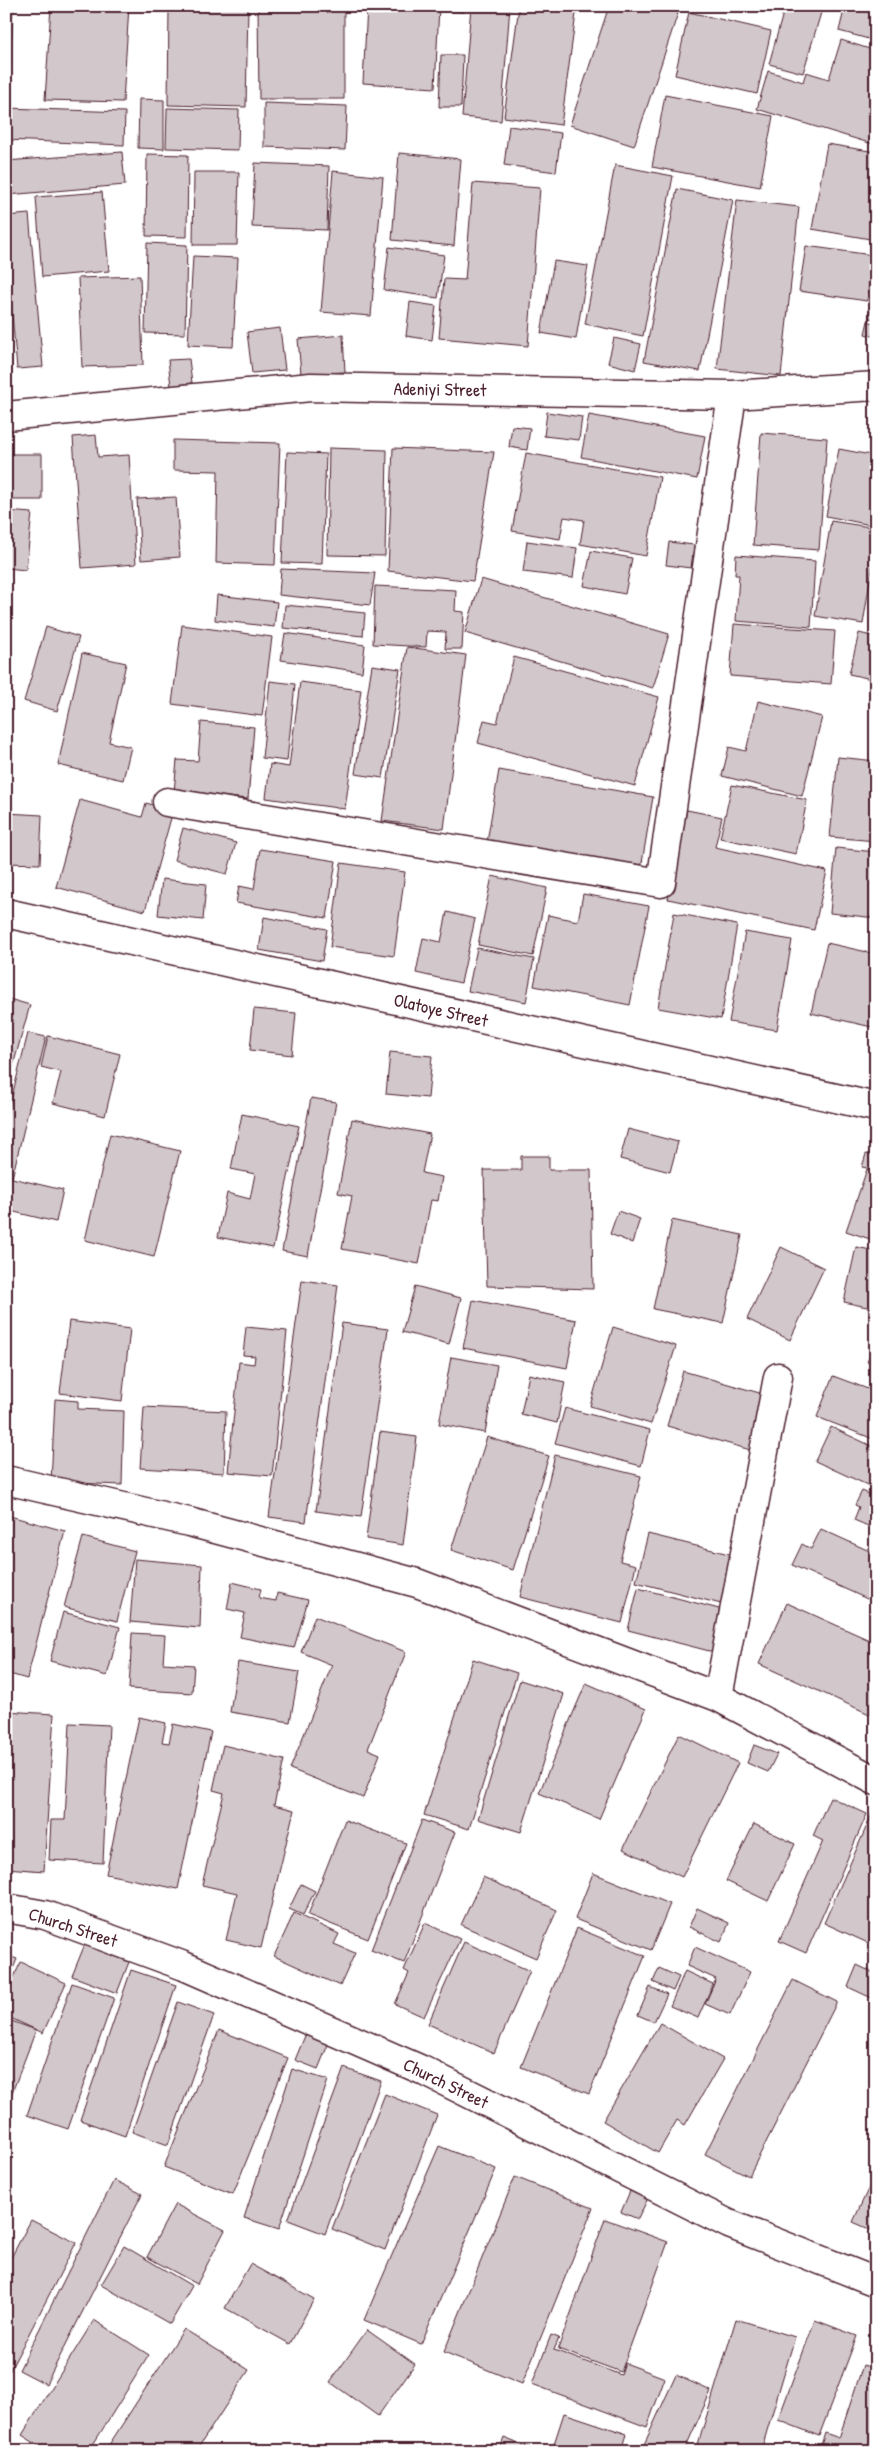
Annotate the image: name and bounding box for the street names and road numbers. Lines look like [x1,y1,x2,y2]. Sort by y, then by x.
street label: Adeniyi Street [393,376,487,402]
street label: Olatoye Street [391,987,491,1033]
street label: Church Street [25,1901,121,1953]
street label: Church Street [399,2052,494,2115]

